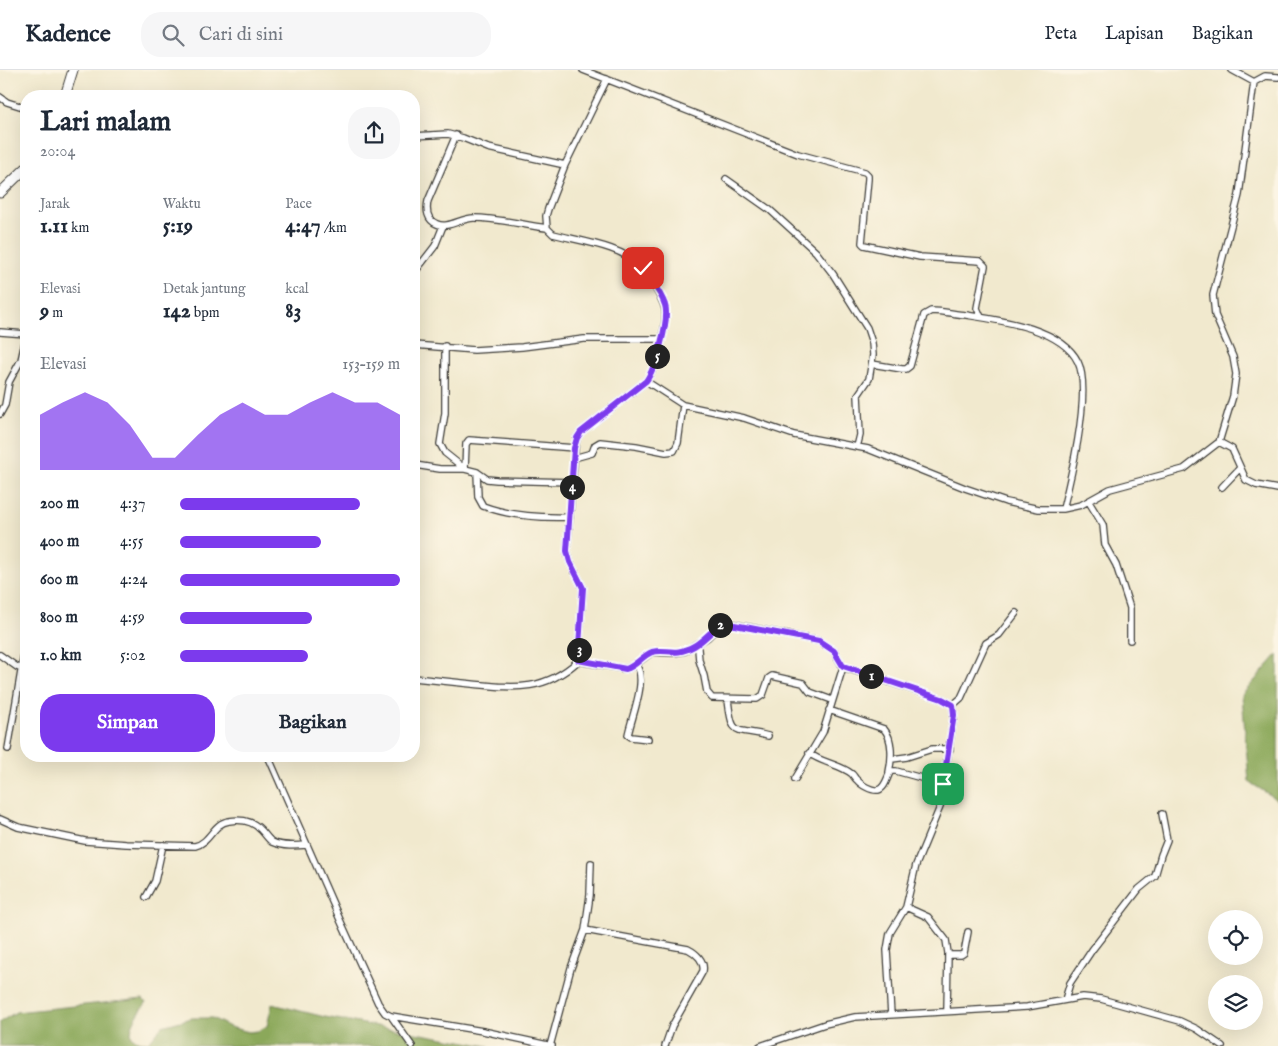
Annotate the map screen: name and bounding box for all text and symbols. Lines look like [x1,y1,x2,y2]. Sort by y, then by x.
search box [141,12,491,57]
text: Kadence [25,19,111,50]
icon: search [159,21,187,49]
text: Cari di sini [199,23,283,47]
text: Peta [1045,23,1077,46]
text: Lapisan [1105,23,1164,46]
text: Bagikan [1192,23,1253,46]
text: Lari malam [40,105,171,140]
button: share [348,107,400,159]
text: 20:04 [40,142,75,162]
text: Jarak [40,195,70,213]
text: Waktu [163,195,201,213]
text: Pace [285,195,312,213]
text: 1.11 [40,213,68,240]
text: 5:19 [163,213,193,240]
text: 4:47 [285,213,321,240]
text: km [68,219,89,237]
text: /km [321,219,347,237]
pin [622,247,664,289]
icon: check [629,254,657,282]
text: Elevasi [40,280,81,298]
text: Detak jantung [163,280,246,298]
text: kcal [285,280,309,298]
text: 9 [40,298,49,325]
text: 142 [163,298,191,325]
text: 83 [285,298,301,325]
text: m [49,304,63,322]
text: bpm [191,304,220,322]
pin: 5 [644,344,670,368]
text: 5 [655,347,660,365]
text: Elevasi [40,355,87,375]
text: 153–159 m [342,355,400,375]
pin: 4 [560,474,584,500]
text: 4 [569,478,576,496]
text: 200 m [40,494,79,514]
text: 4:37 [120,494,146,514]
text: 400 m [40,532,79,552]
text: 4:55 [120,532,144,552]
text: 600 m [40,570,78,590]
text: 4:24 [120,570,147,590]
text: 800 m [40,608,78,628]
text: 4:59 [120,608,145,628]
pin: 2 [708,612,732,638]
text: 2 [717,616,724,634]
pin: 3 [566,638,592,662]
text: 3 [577,641,582,659]
text: 1.0 km [40,646,82,666]
text: 5:02 [120,646,145,666]
pin: 1 [858,664,884,688]
text: 1 [869,667,874,685]
button: Simpan [40,694,215,752]
button: Bagikan [225,694,400,752]
pin [922,763,964,805]
icon: arrive [929,770,957,798]
map controls [1208,910,1263,1030]
button: locate [1208,910,1263,965]
button: layers [1208,975,1263,1030]

